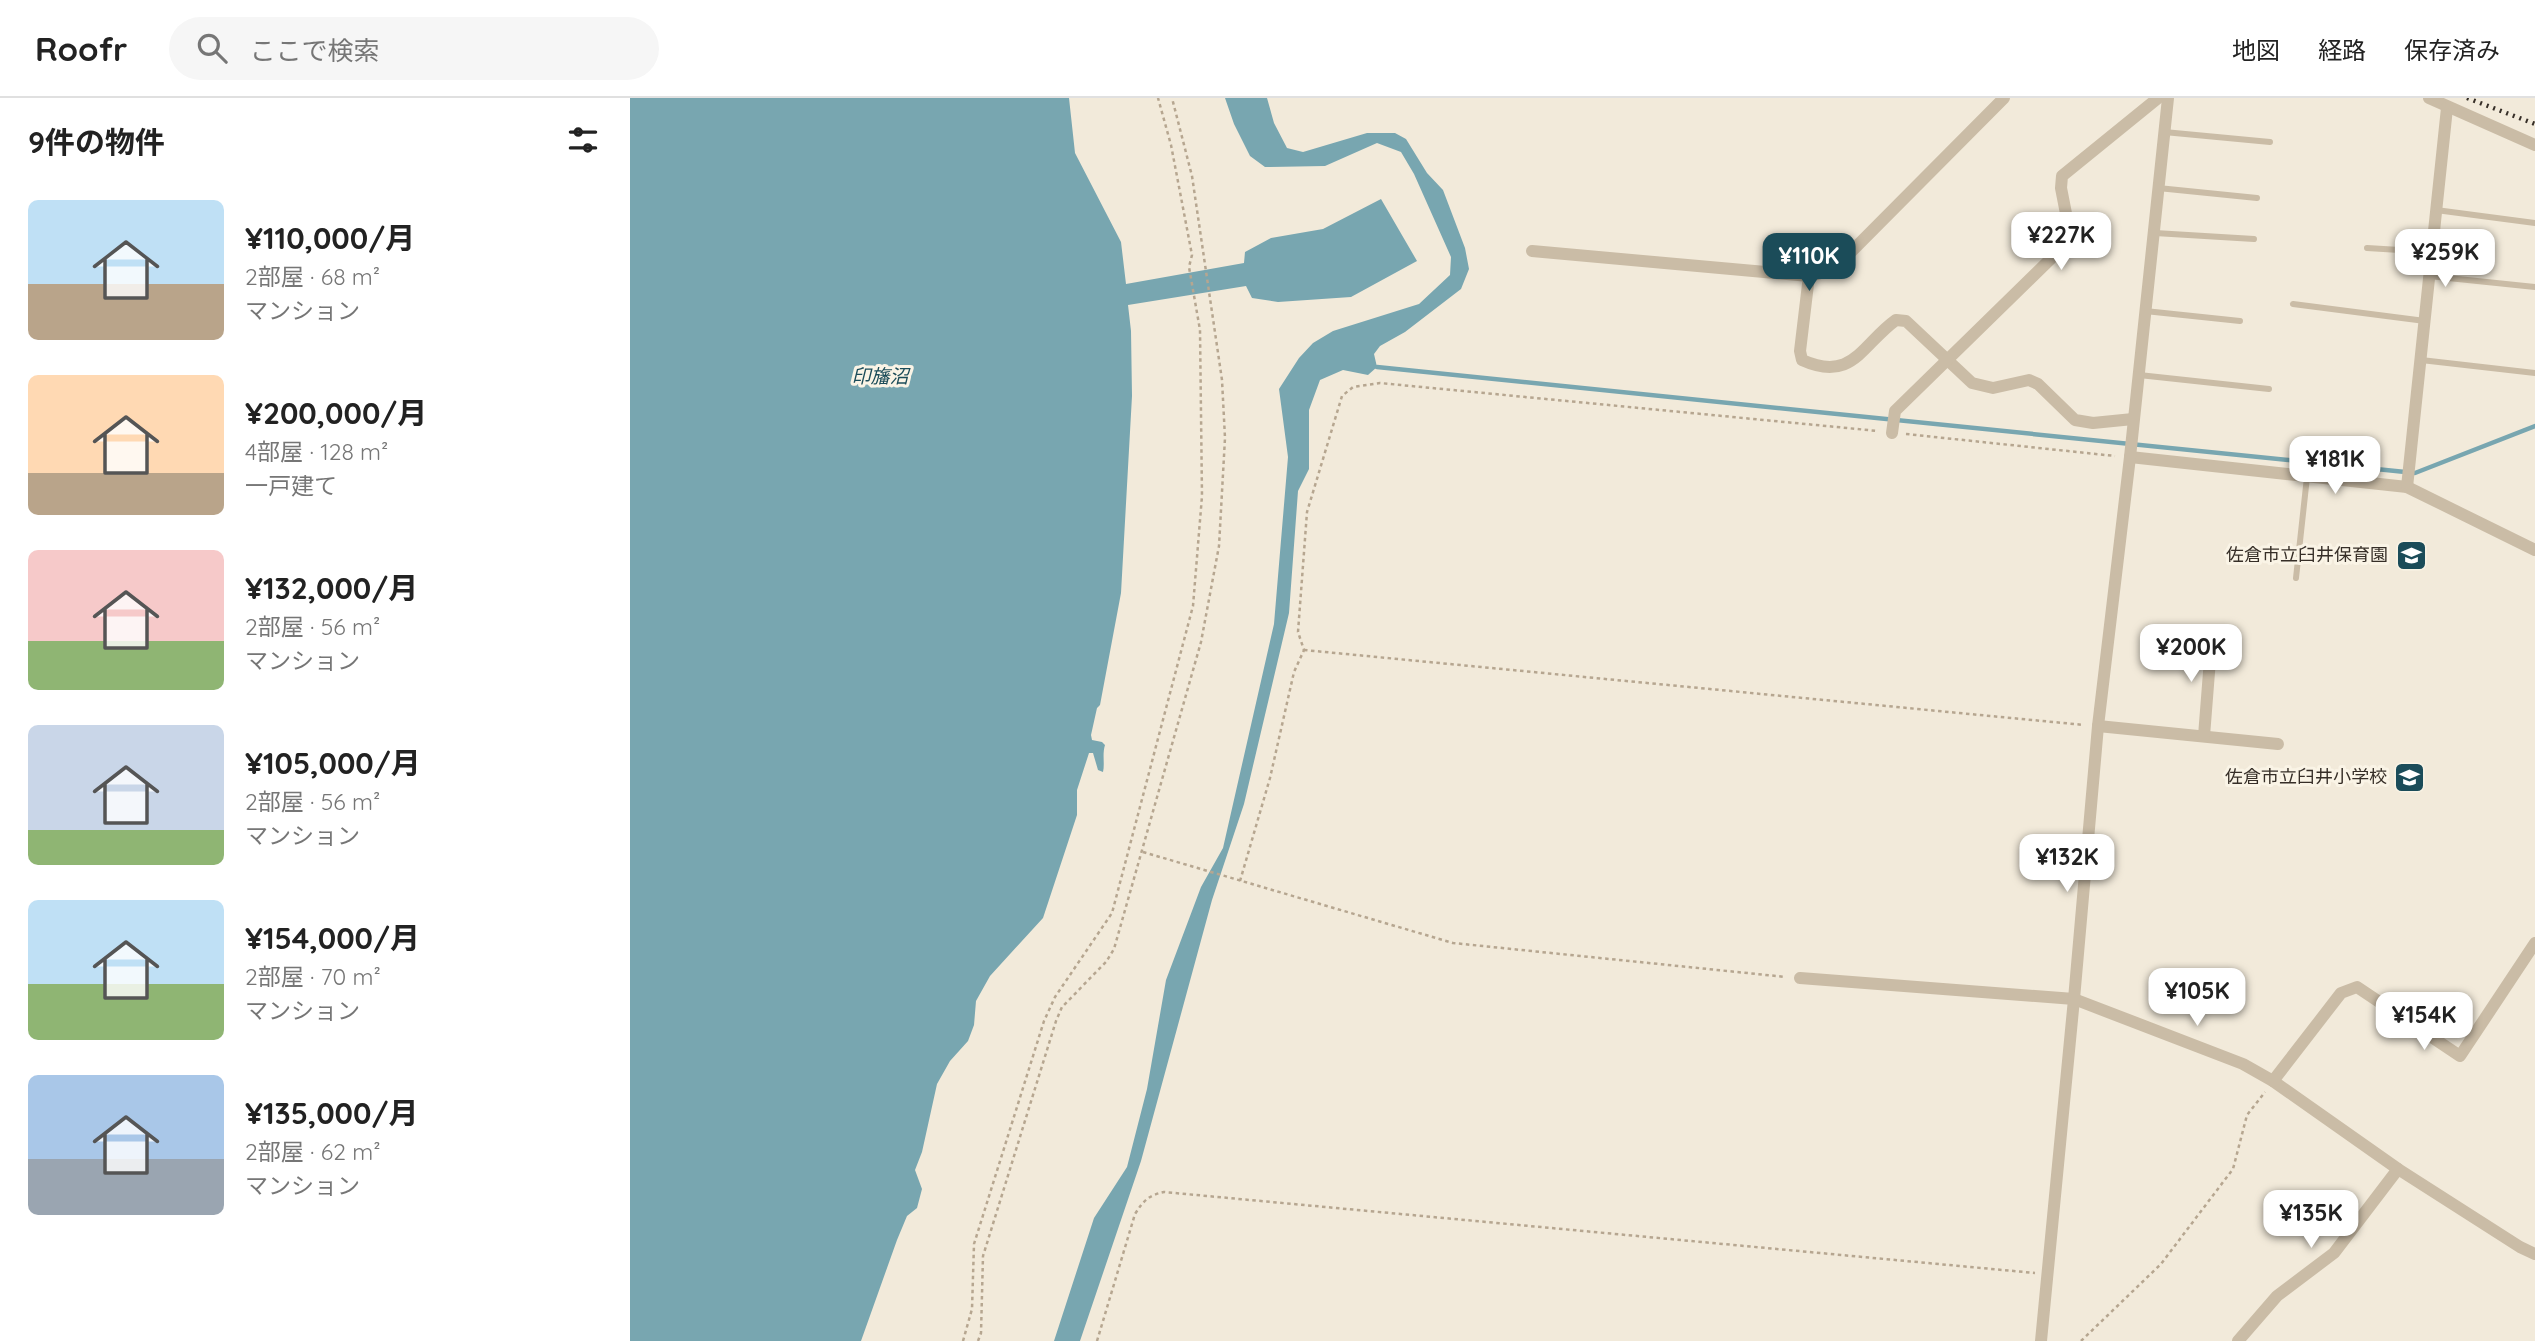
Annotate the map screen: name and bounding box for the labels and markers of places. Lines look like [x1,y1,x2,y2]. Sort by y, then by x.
pin: ¥227K [2012,212,2110,272]
pin: ¥259K [2396,230,2494,289]
pin: ¥110K [1760,234,1858,293]
pin: ¥181K [2286,436,2384,496]
school or university icon: 佐倉市立臼井保育園 [2394,538,2428,572]
place label: 佐倉市立臼井保育園 [2226,543,2388,566]
pin: ¥200K [2142,624,2240,684]
school or university icon: 佐倉市立臼井小学校 [2393,760,2427,794]
place label: 佐倉市立臼井小学校 [2225,765,2387,788]
pin: ¥132K [2018,834,2116,894]
pin: ¥105K [2148,968,2246,1028]
pin: ¥154K [2375,992,2473,1052]
pin: ¥135K [2262,1190,2360,1250]

